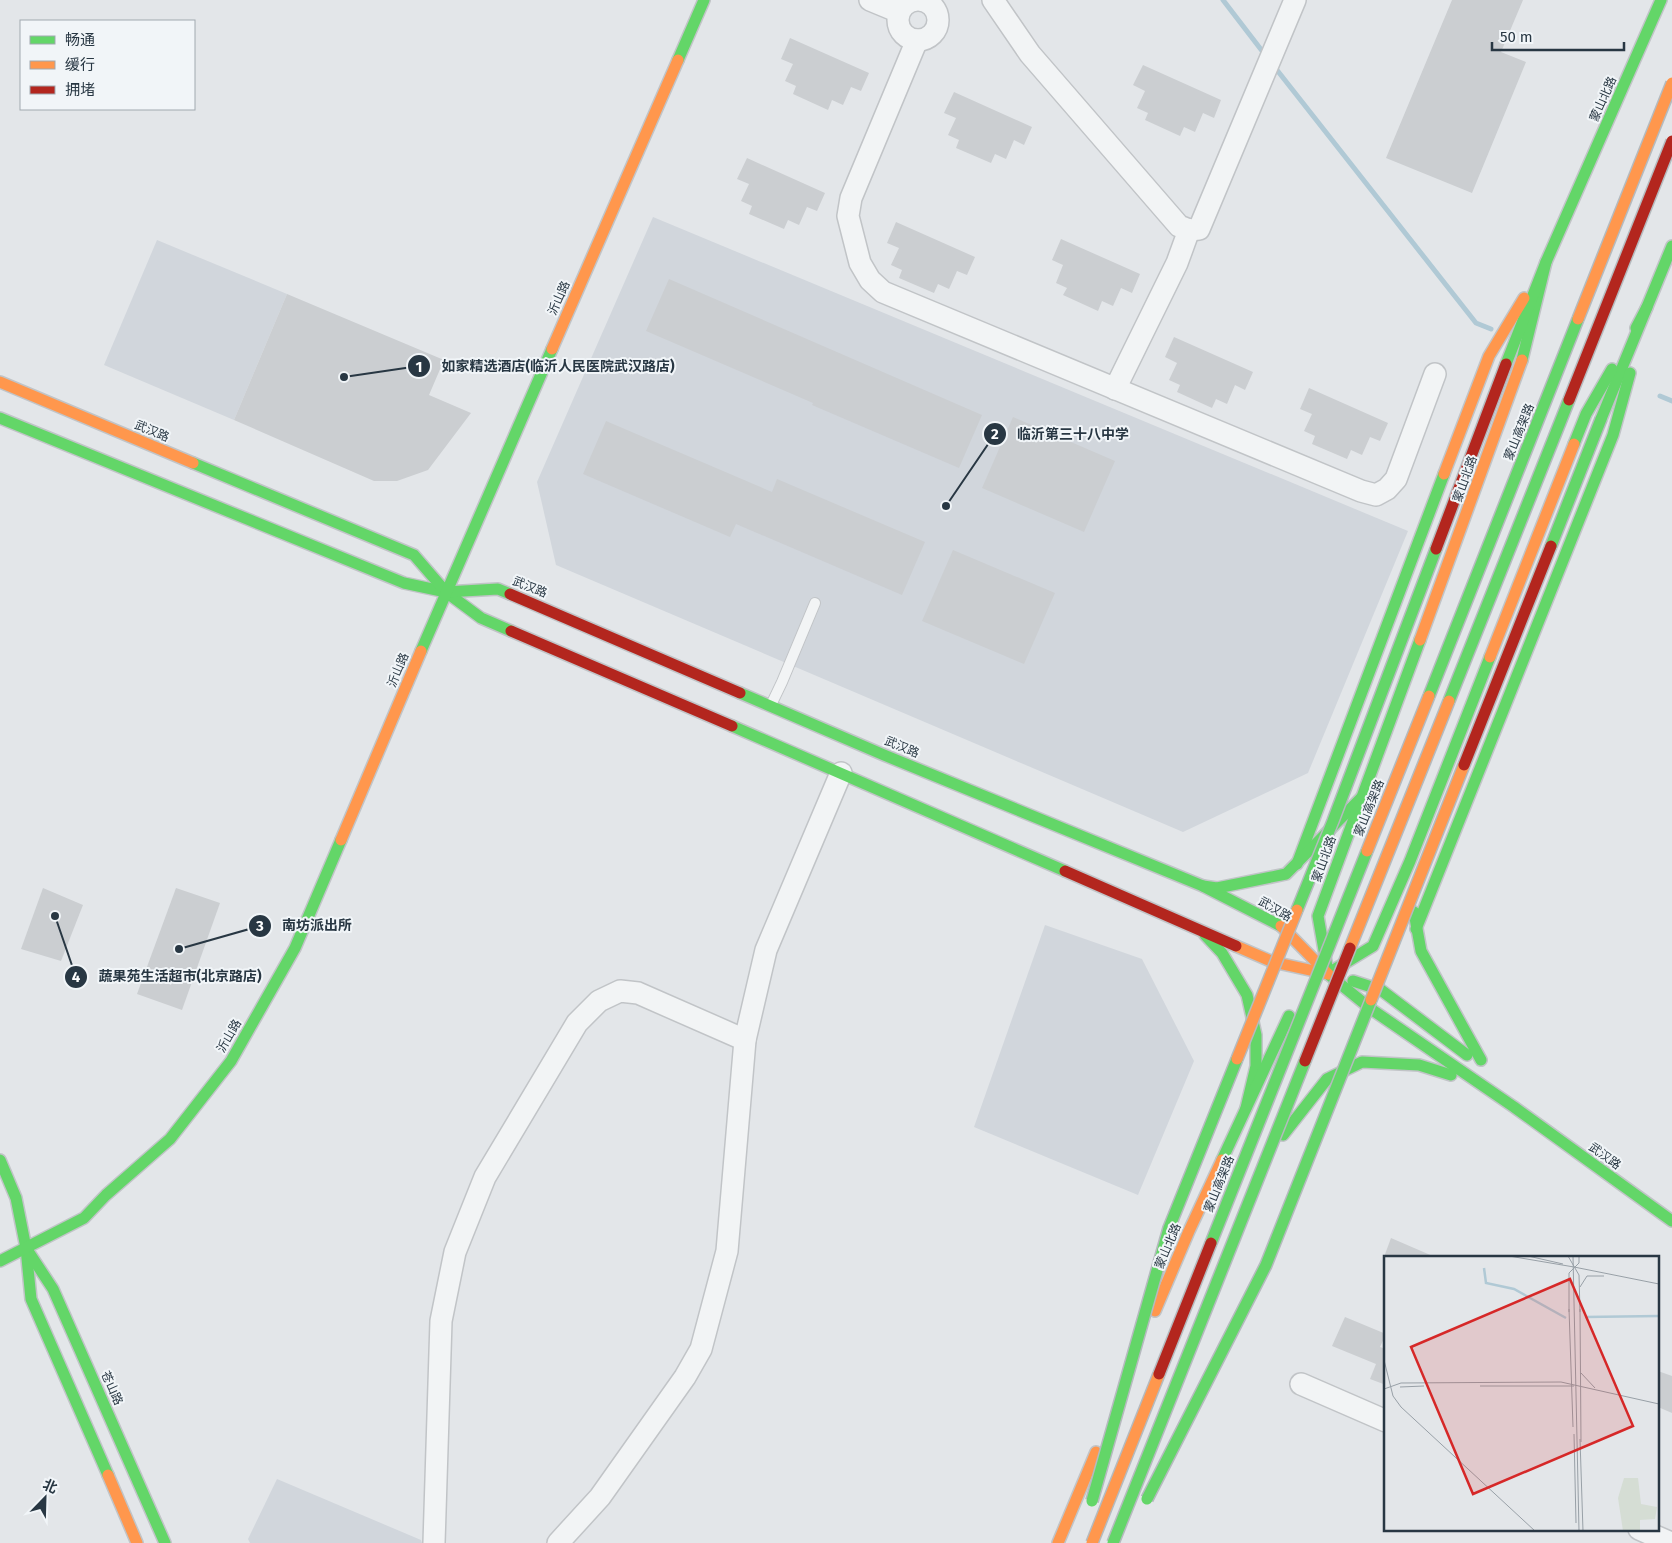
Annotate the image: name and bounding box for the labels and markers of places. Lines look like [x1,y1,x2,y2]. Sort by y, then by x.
callout: 如家精选酒店(临沂人民医院武汉路店) [406,352,684,381]
callout: 临沂第三十八中学 [982,420,1139,449]
callout: 南坊派出所 [247,911,362,940]
callout: 蔬果苑生活超市(北京路店) [63,962,271,991]

